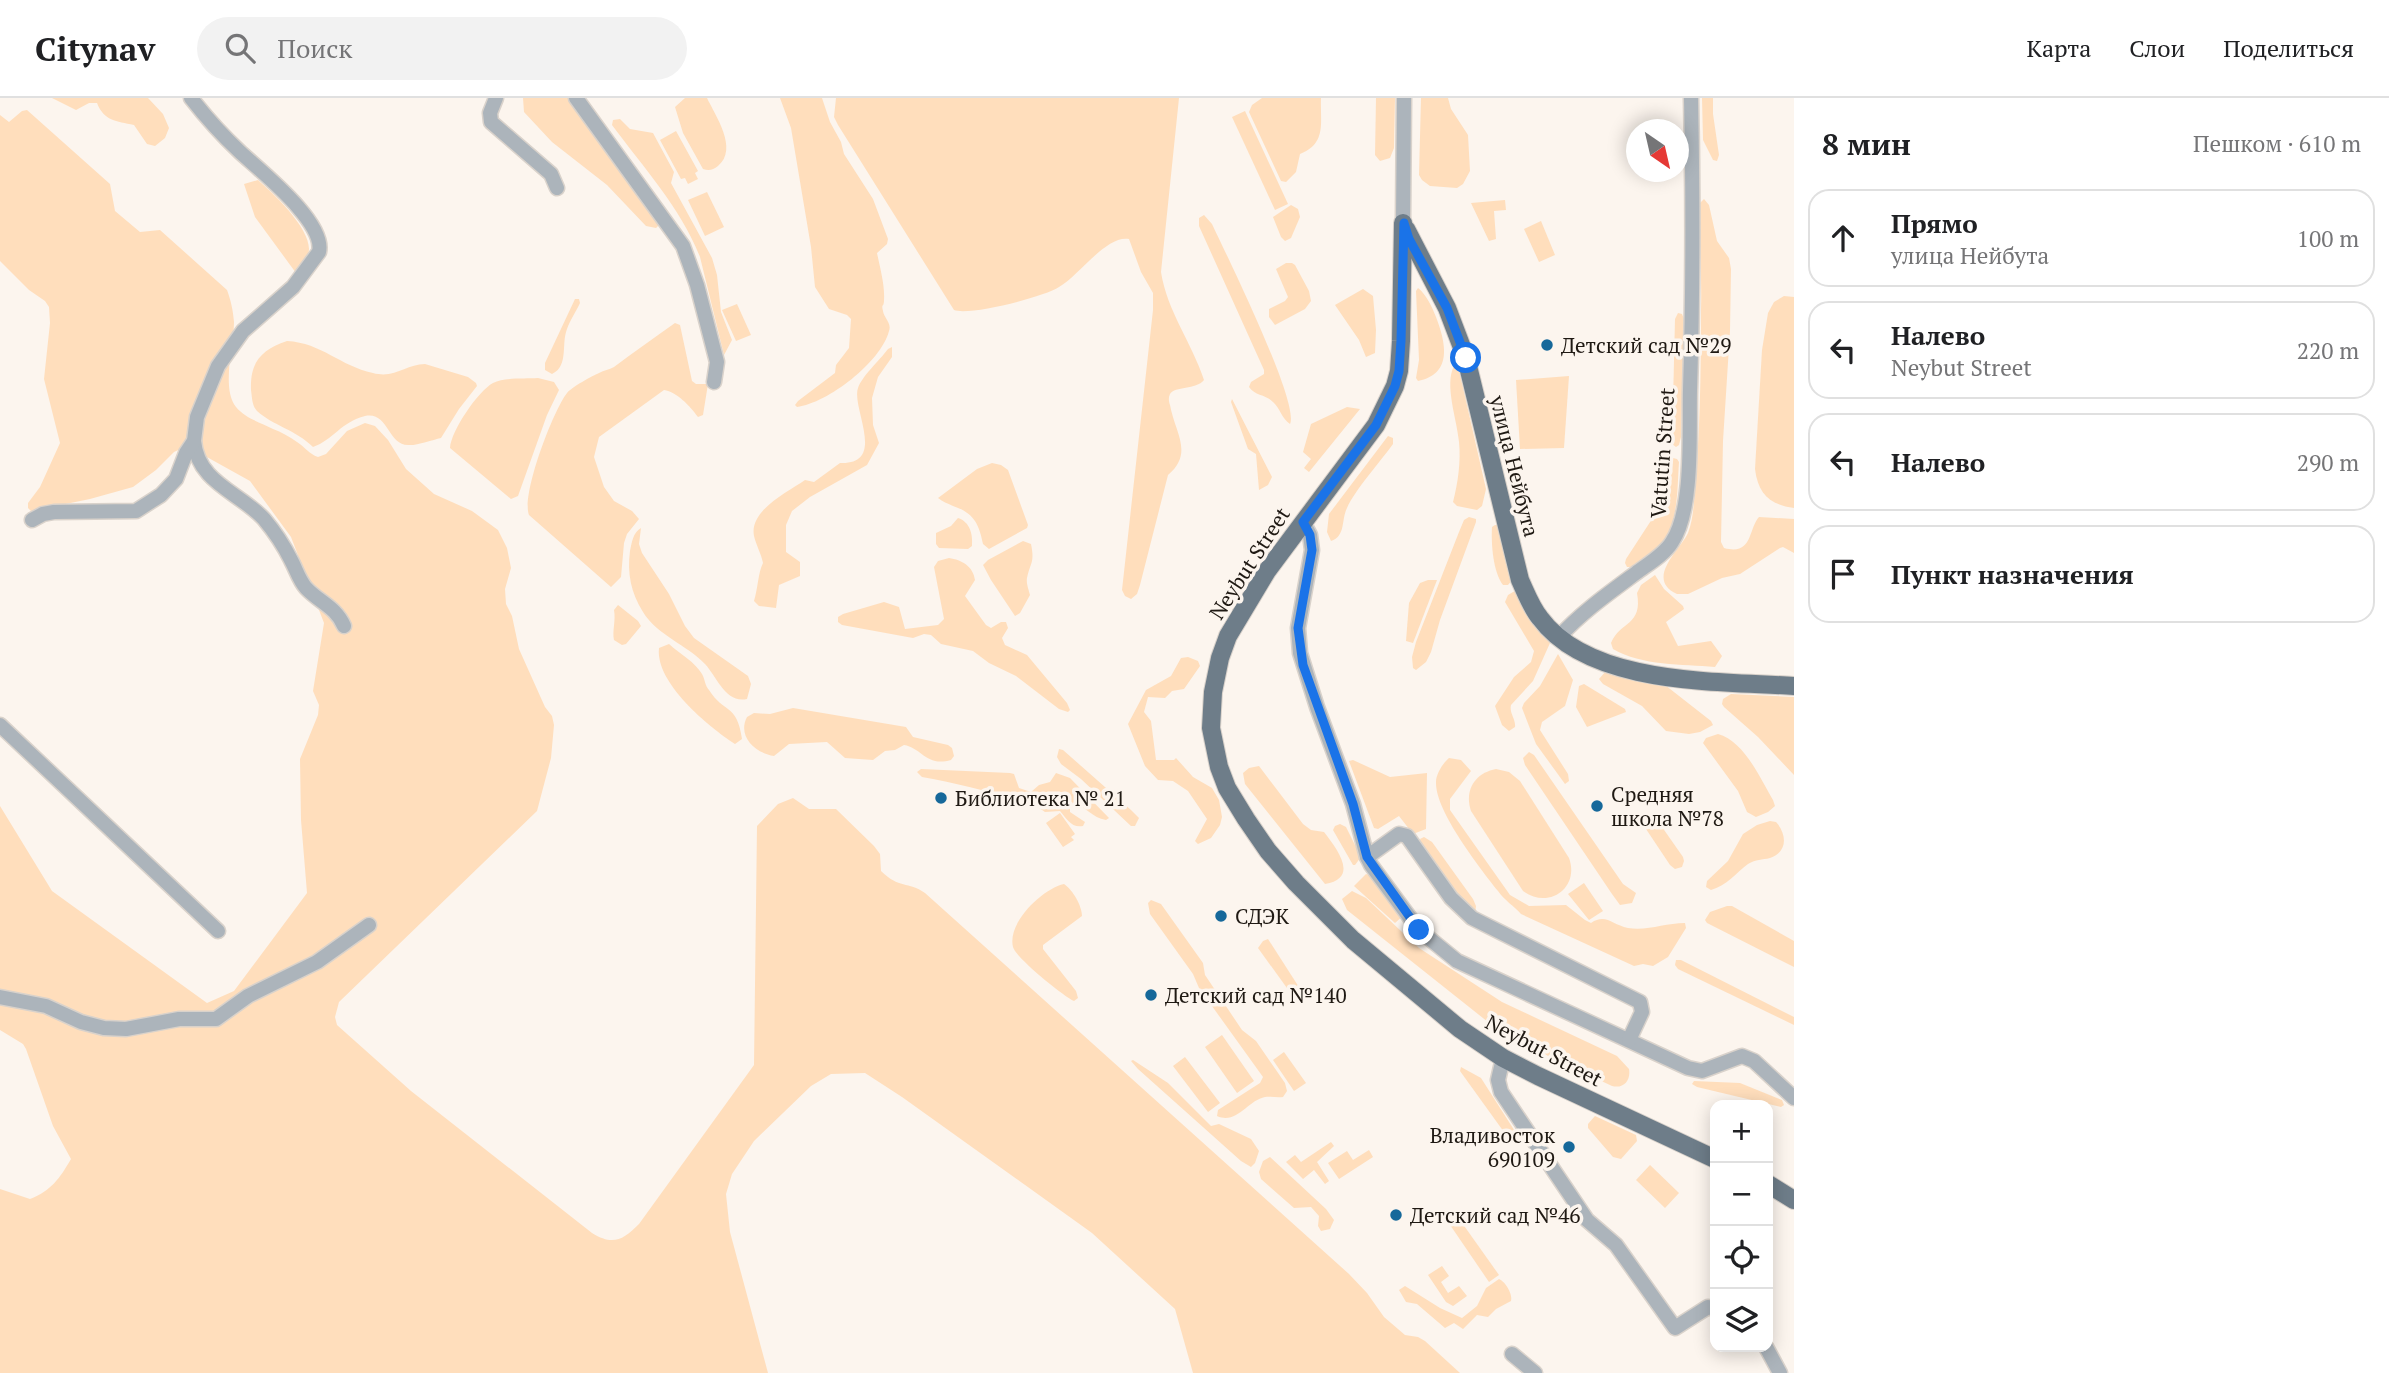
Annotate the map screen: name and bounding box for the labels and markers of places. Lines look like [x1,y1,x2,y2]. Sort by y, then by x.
place label: Детский сад №29 [1561,331,1732,359]
marker: Детский сад №29 [1539,337,1555,353]
place label: Средняя школа №78 [1611,780,1724,832]
place label: Библиотека № 21 [955,784,1126,812]
marker: Библиотека № 21 [933,790,949,806]
marker: Средняя школа №78 [1589,798,1605,814]
place label: СДЭК [1235,902,1289,930]
marker: СДЭК [1213,908,1229,924]
place label: Детский сад №140 [1165,981,1347,1009]
marker: Детский сад №140 [1143,987,1159,1003]
place label: Владивосток 690109 [1430,1121,1556,1173]
marker: Владивосток 690109 [1561,1139,1577,1155]
place label: Детский сад №46 [1410,1201,1581,1229]
marker: Детский сад №46 [1388,1207,1404,1223]

